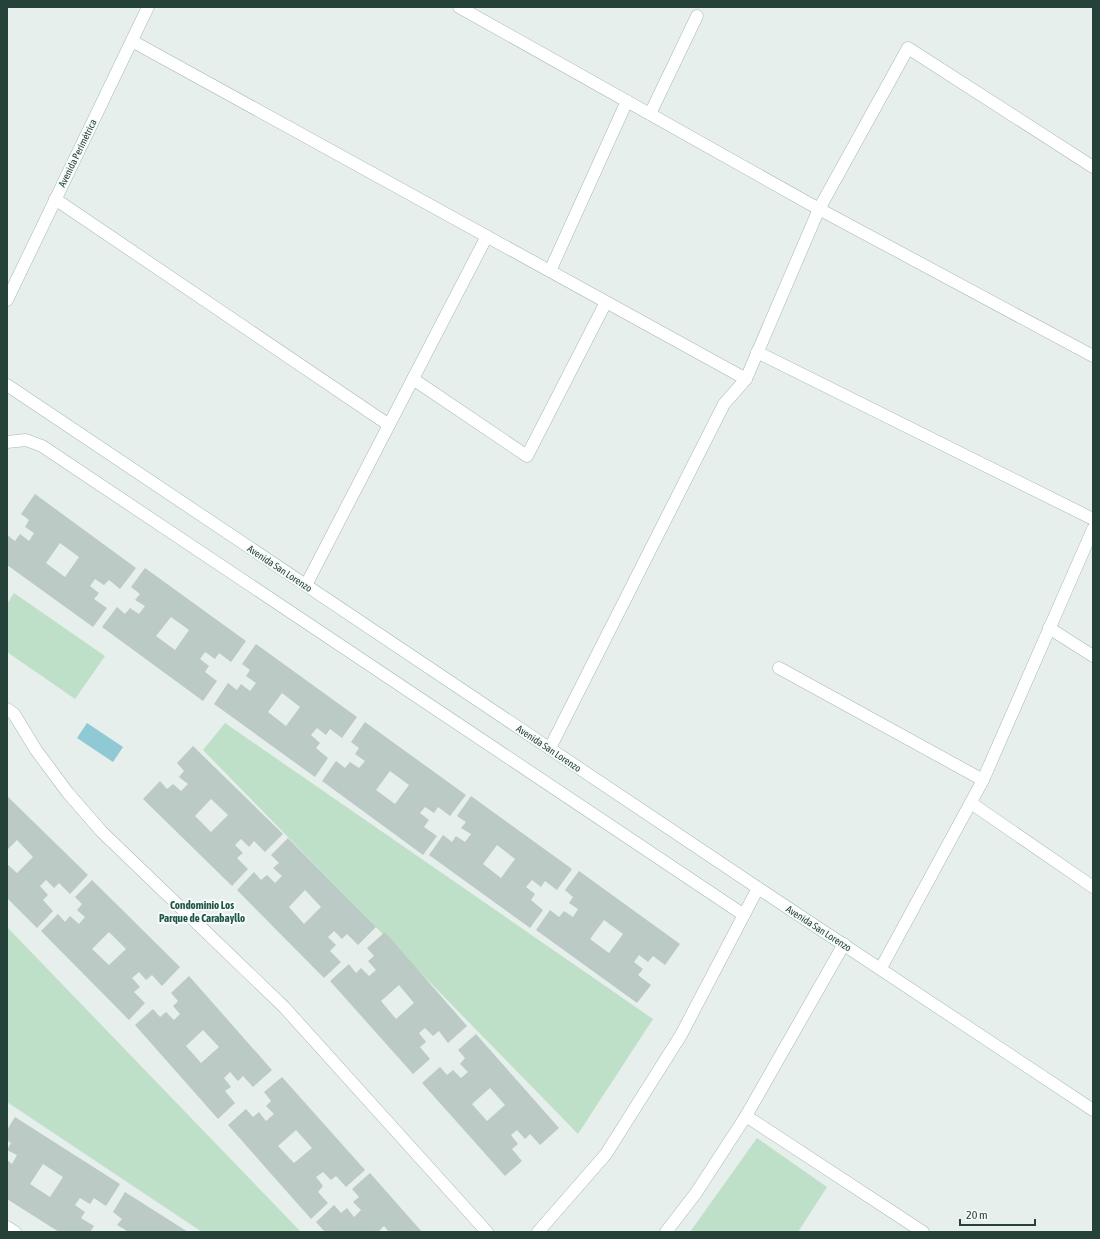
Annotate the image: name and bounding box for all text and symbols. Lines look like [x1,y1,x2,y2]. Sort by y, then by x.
street label: Avenida Perimétrica [56,117,99,189]
street label: Avenida San Lorenzo [245,543,314,594]
street label: Avenida San Lorenzo [514,723,583,774]
district label: Condominio Los Parque de Carabayllo [159,899,245,924]
street label: Avenida San Lorenzo [784,903,854,954]
scale bar [960,1201,1035,1227]
text: 20 m [966,1208,988,1222]

